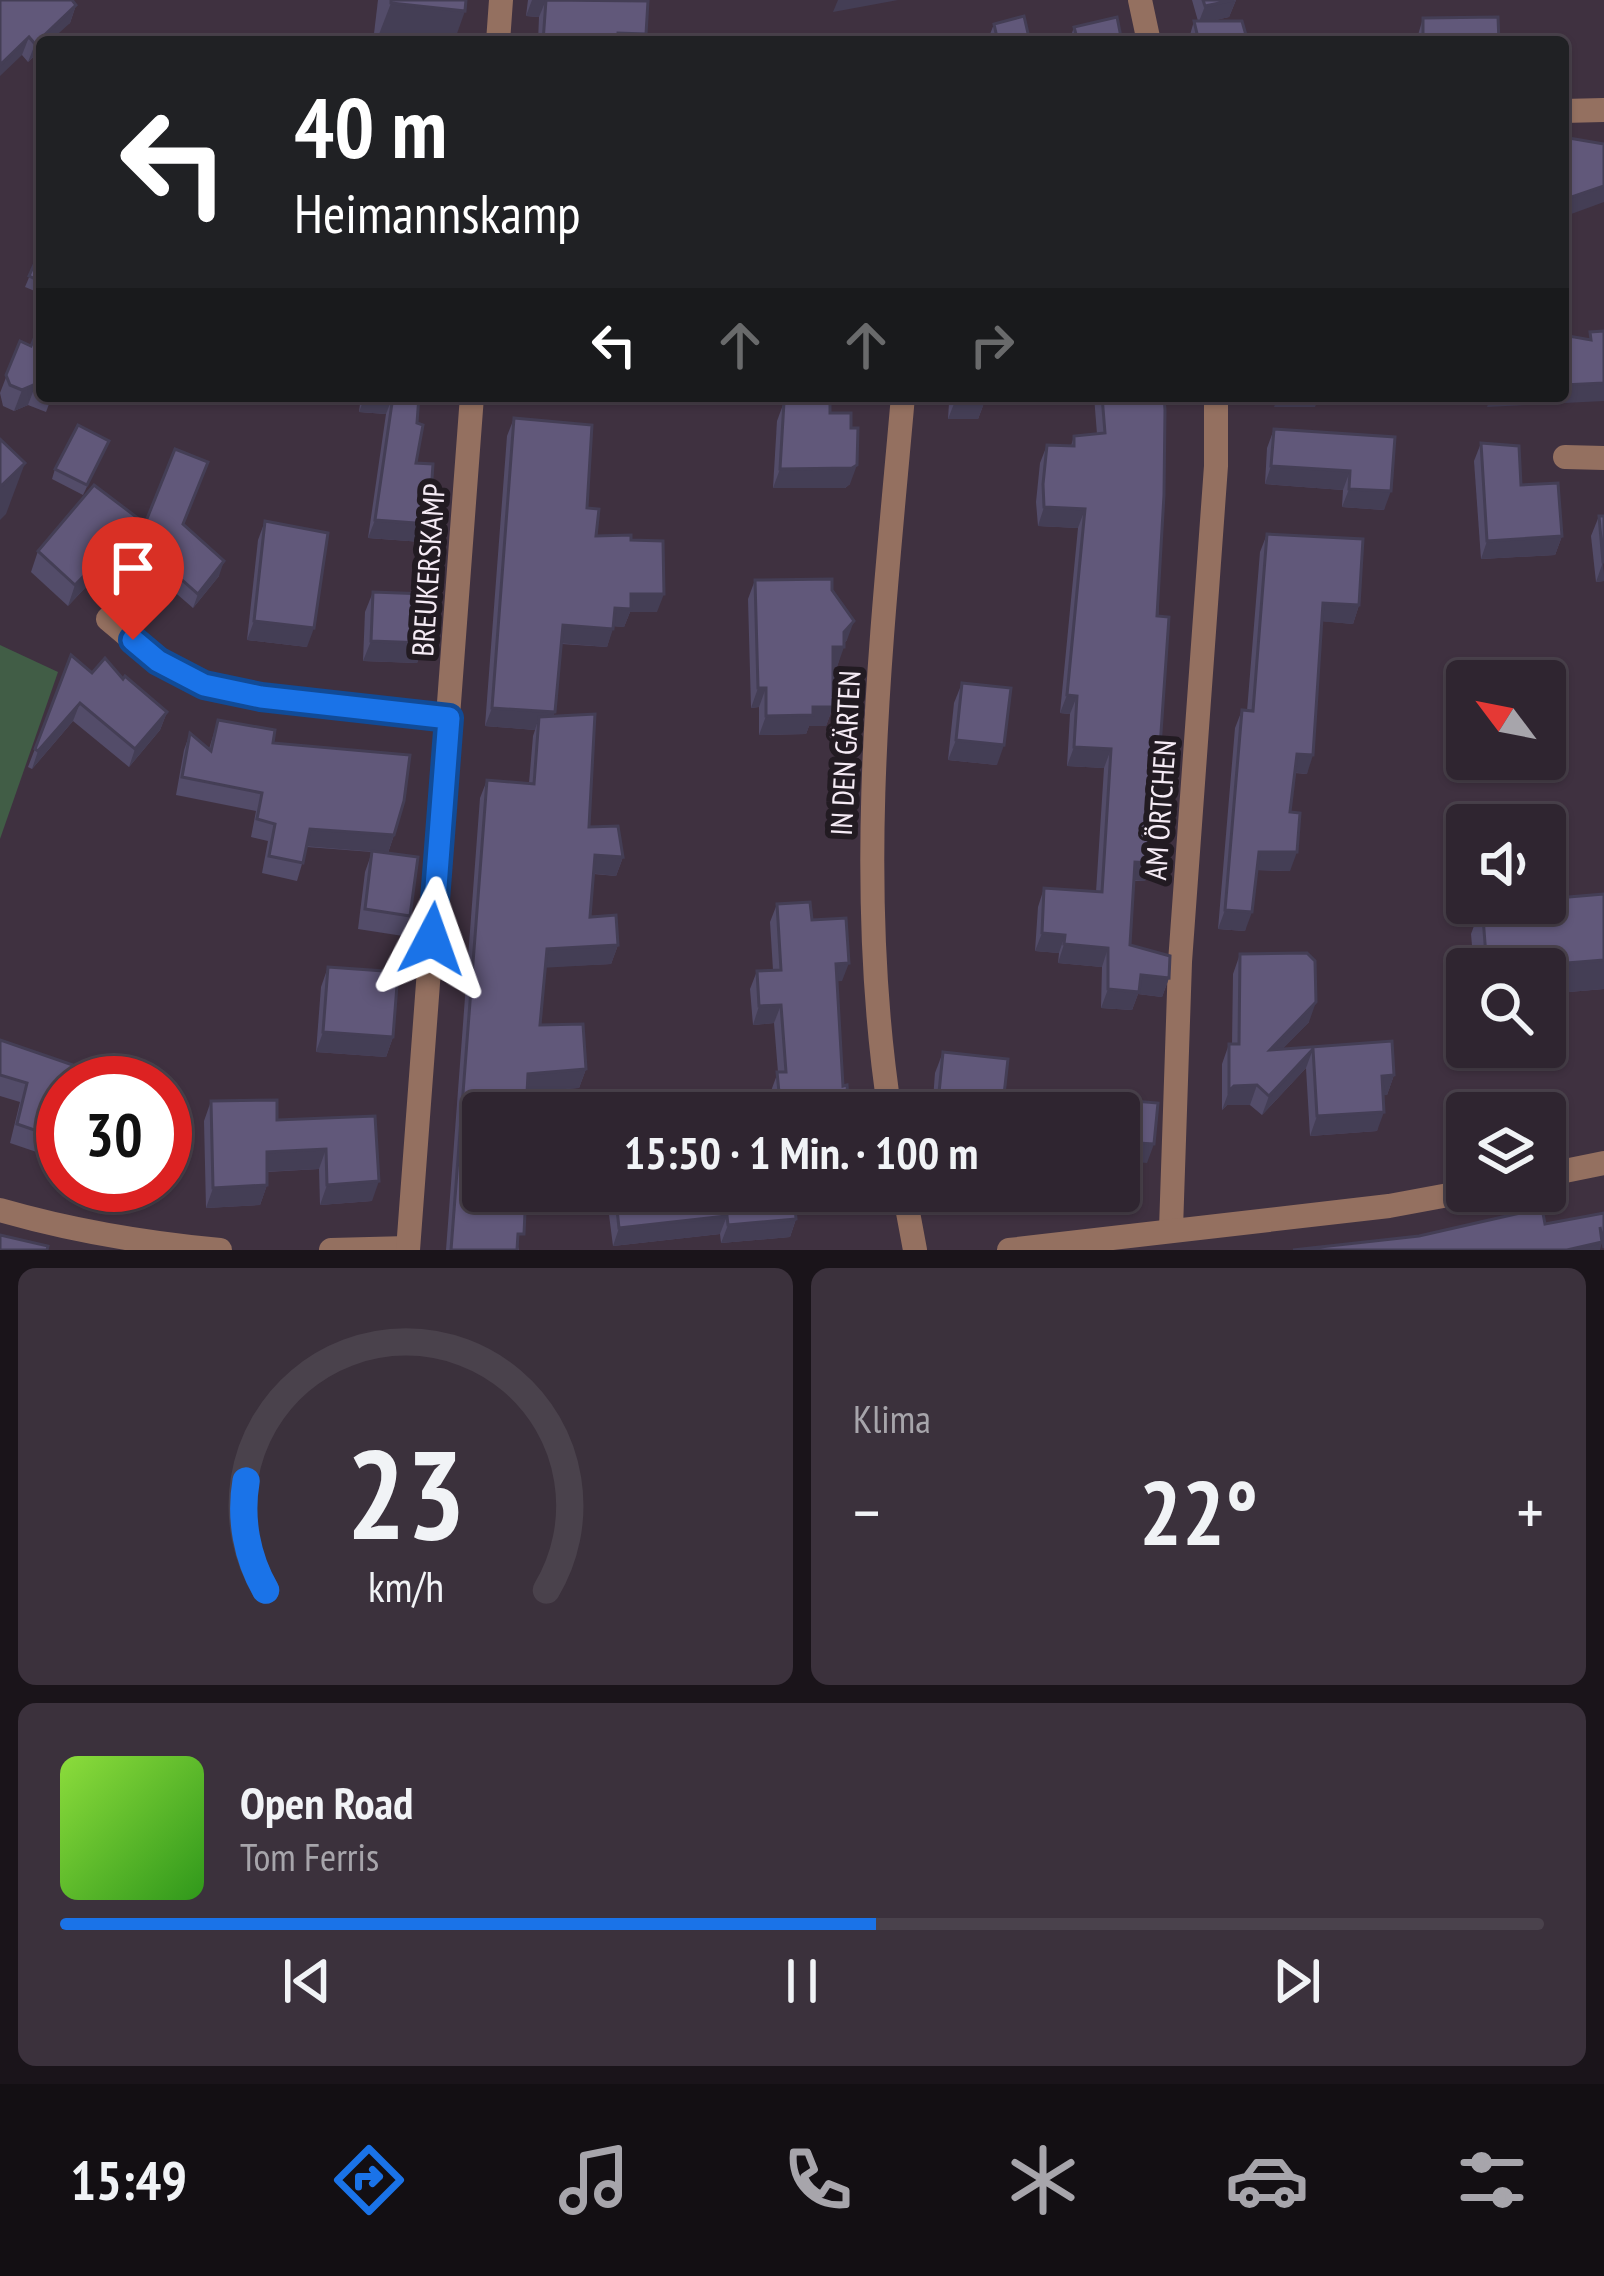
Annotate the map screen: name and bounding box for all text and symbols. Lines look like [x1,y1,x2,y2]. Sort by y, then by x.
text: 40 m [294,72,447,181]
icon: left [96,84,252,240]
text: Heimannskamp [294,178,581,248]
icon: left [581,312,647,378]
icon: ahead [707,312,773,378]
icon: ahead [833,312,899,378]
icon: right [959,312,1025,378]
street label: BREUKERSKAMP [402,482,453,657]
pin [82,517,184,640]
icon: arrive [100,535,166,601]
north arrow [1446,660,1566,780]
map controls [1446,660,1566,1212]
street label: IN DEN GÄRTEN [821,670,868,836]
street label: AM ÖRTCHEN [1135,739,1184,881]
button: sound [1446,804,1566,924]
position arrow [369,876,495,1002]
button: search [1446,948,1566,1068]
speed limit sign: 30 [36,1056,192,1212]
button: layers [1446,1092,1566,1212]
text: 15:50 · 1 Min. · 100 m [624,1123,978,1181]
text: Klima [853,1393,931,1444]
text: 23 [346,1412,465,1573]
text: 22° [1139,1453,1258,1570]
text: − [853,1469,880,1554]
text: + [1517,1469,1544,1554]
text: km/h [367,1557,444,1613]
text: Open Road [240,1773,413,1831]
text: Tom Ferris [240,1831,379,1882]
icon: previous [274,1948,340,2014]
icon: pause [769,1948,835,2014]
icon: next [1264,1948,1330,2014]
icon: directions [327,2138,411,2222]
icon: music [552,2138,636,2222]
icon: phone [776,2138,860,2222]
icon: climate [1001,2138,1085,2222]
icon: car [1225,2138,1309,2222]
icon: filters [1450,2138,1534,2222]
text: 15:49 [70,2145,187,2215]

